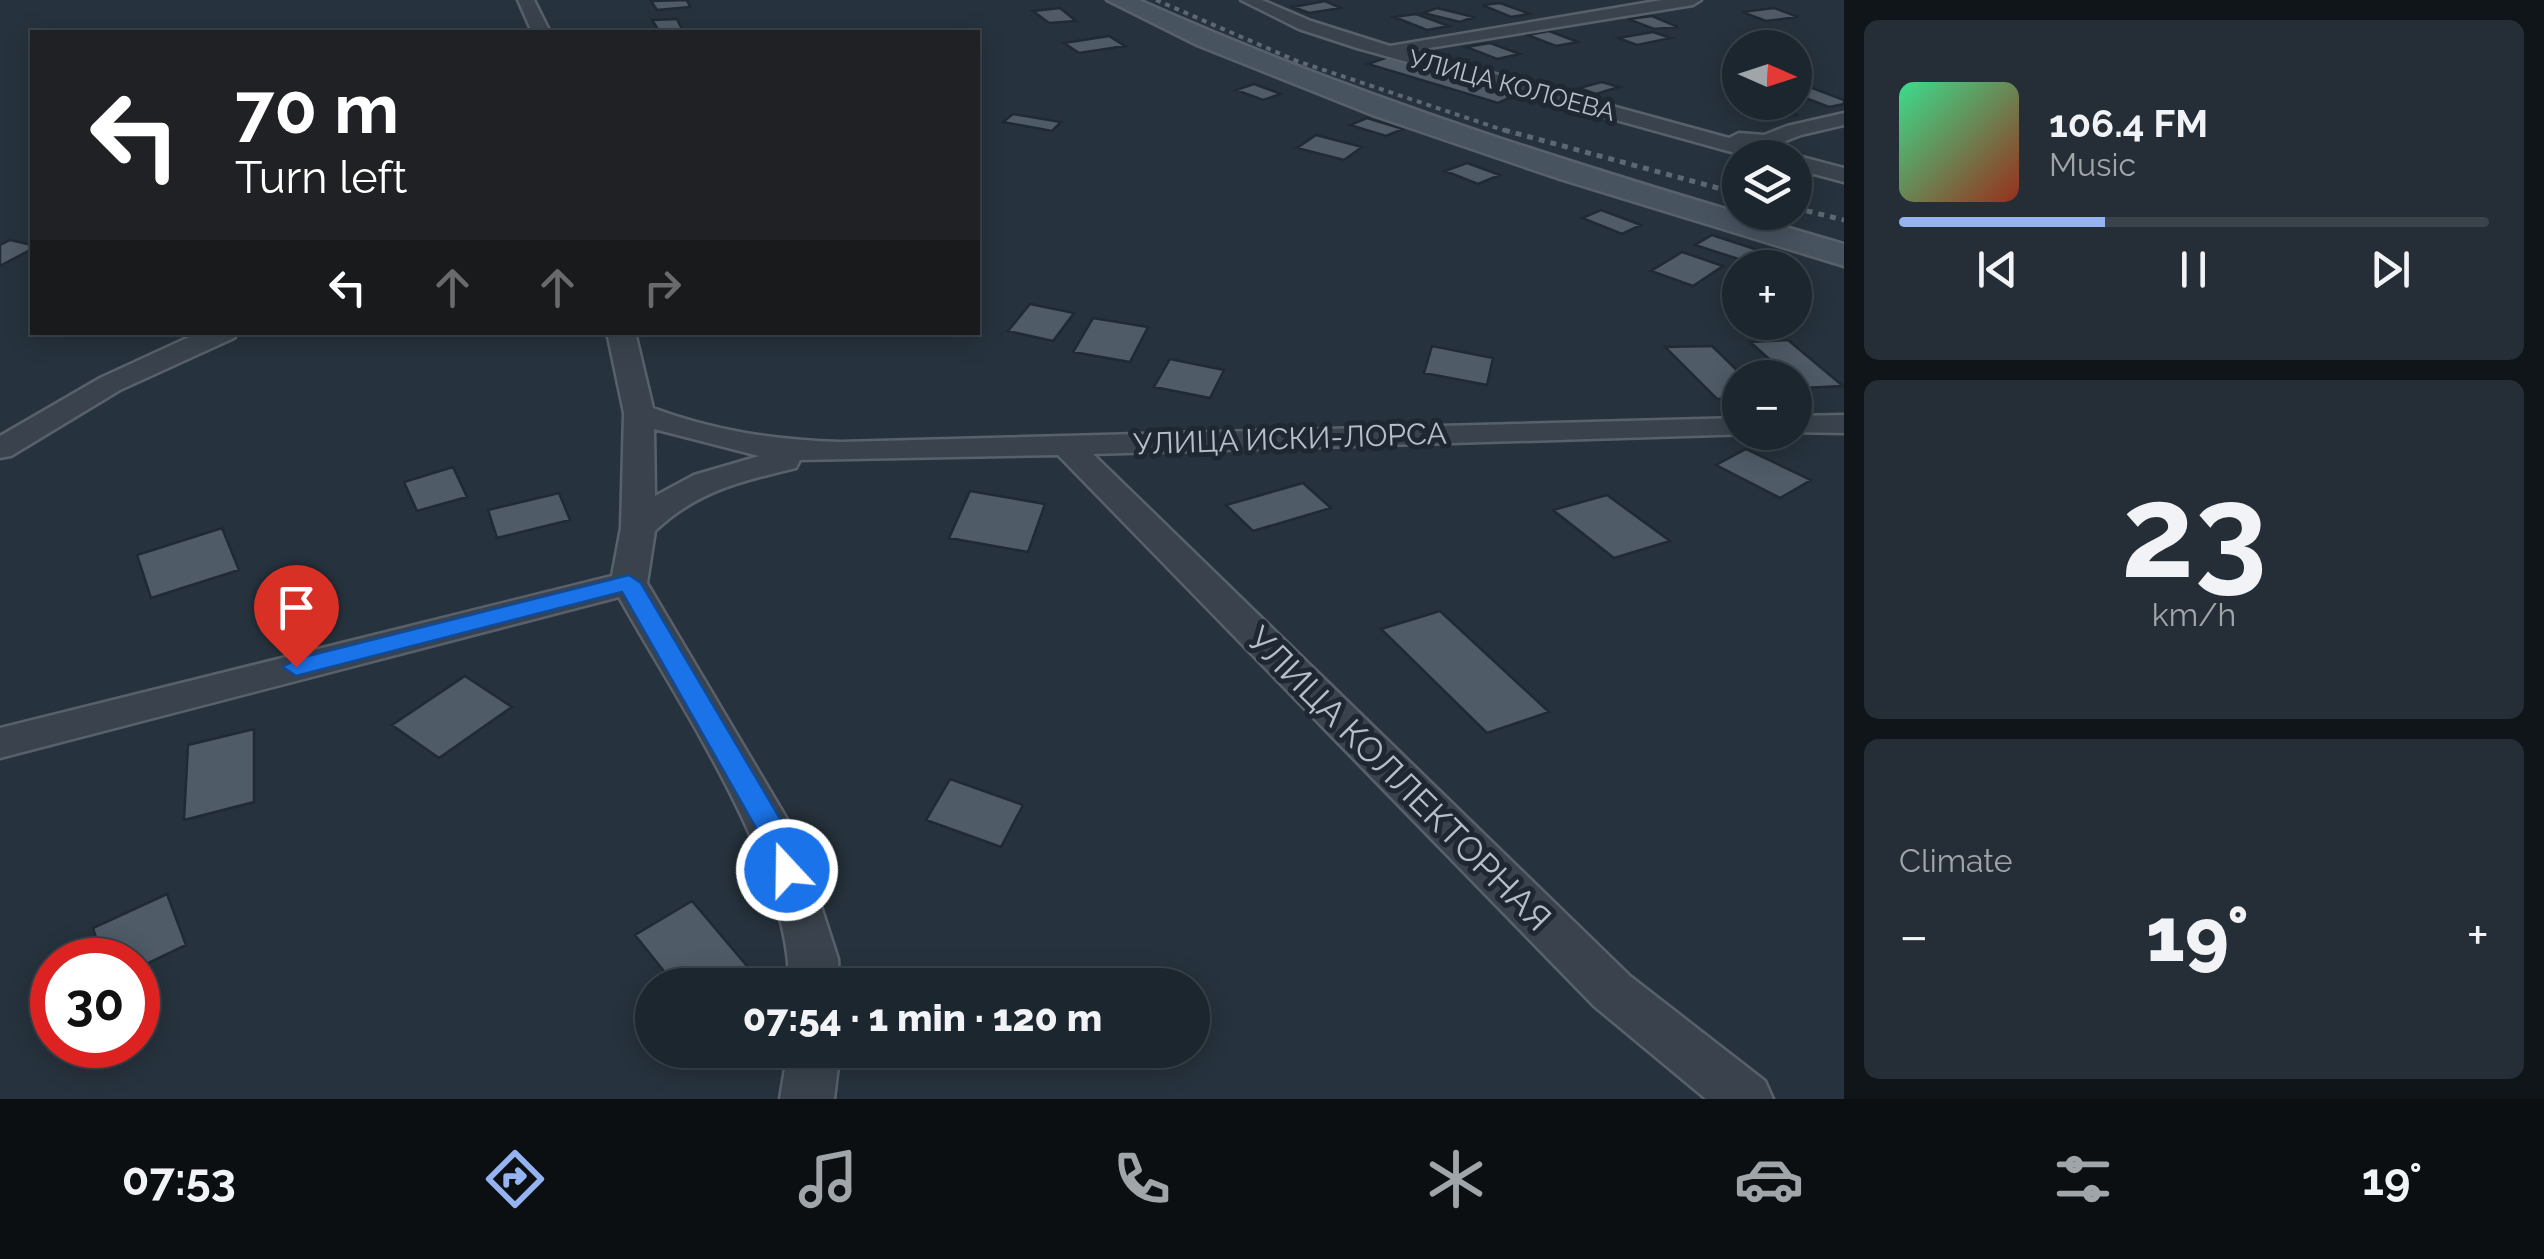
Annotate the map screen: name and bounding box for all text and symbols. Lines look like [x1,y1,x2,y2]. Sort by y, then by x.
north arrow [1722,30,1812,120]
map controls [1722,30,1812,450]
street label: УЛИЦА КОЛОЕВА [1406,43,1619,127]
text: 70 m [235,67,399,149]
icon: left [70,70,200,200]
text: 106.4 FM [2049,101,2208,146]
button: layers [1722,140,1812,230]
text: Music [2049,146,2136,183]
text: Turn left [235,151,407,204]
icon: previous [1970,242,2025,297]
icon: pause [2166,242,2221,297]
icon: next [2363,242,2418,297]
button: + [1722,250,1812,340]
icon: left [320,260,375,315]
icon: ahead [425,260,480,315]
icon: ahead [530,260,585,315]
icon: right [635,260,690,315]
button: − [1722,360,1812,450]
street label: УЛИЦА ИСКИ-ЛОРСА [1133,416,1447,461]
text: 23 [2121,455,2267,607]
pin [254,565,339,668]
icon: arrive [269,580,324,635]
text: km/h [2152,596,2236,633]
street label: УЛИЦА КОЛЛЕКТОРНАЯ [1239,618,1560,939]
position arrow [735,818,839,922]
text: Climate [1899,842,2013,879]
text: 19° [2146,890,2249,979]
text: − [1899,903,1929,968]
text: + [2466,903,2489,968]
speed limit sign: 30 [30,938,160,1068]
text: 07:54 · 1 min · 120 m [743,995,1102,1040]
icon: directions [480,1144,550,1214]
icon: music [793,1144,863,1214]
icon: phone [1107,1144,1177,1214]
icon: climate [1421,1144,1491,1214]
icon: car [1734,1144,1804,1214]
icon: filters [2048,1144,2118,1214]
text: 07:53 [122,1153,236,1206]
text: 19° [2362,1153,2422,1206]

